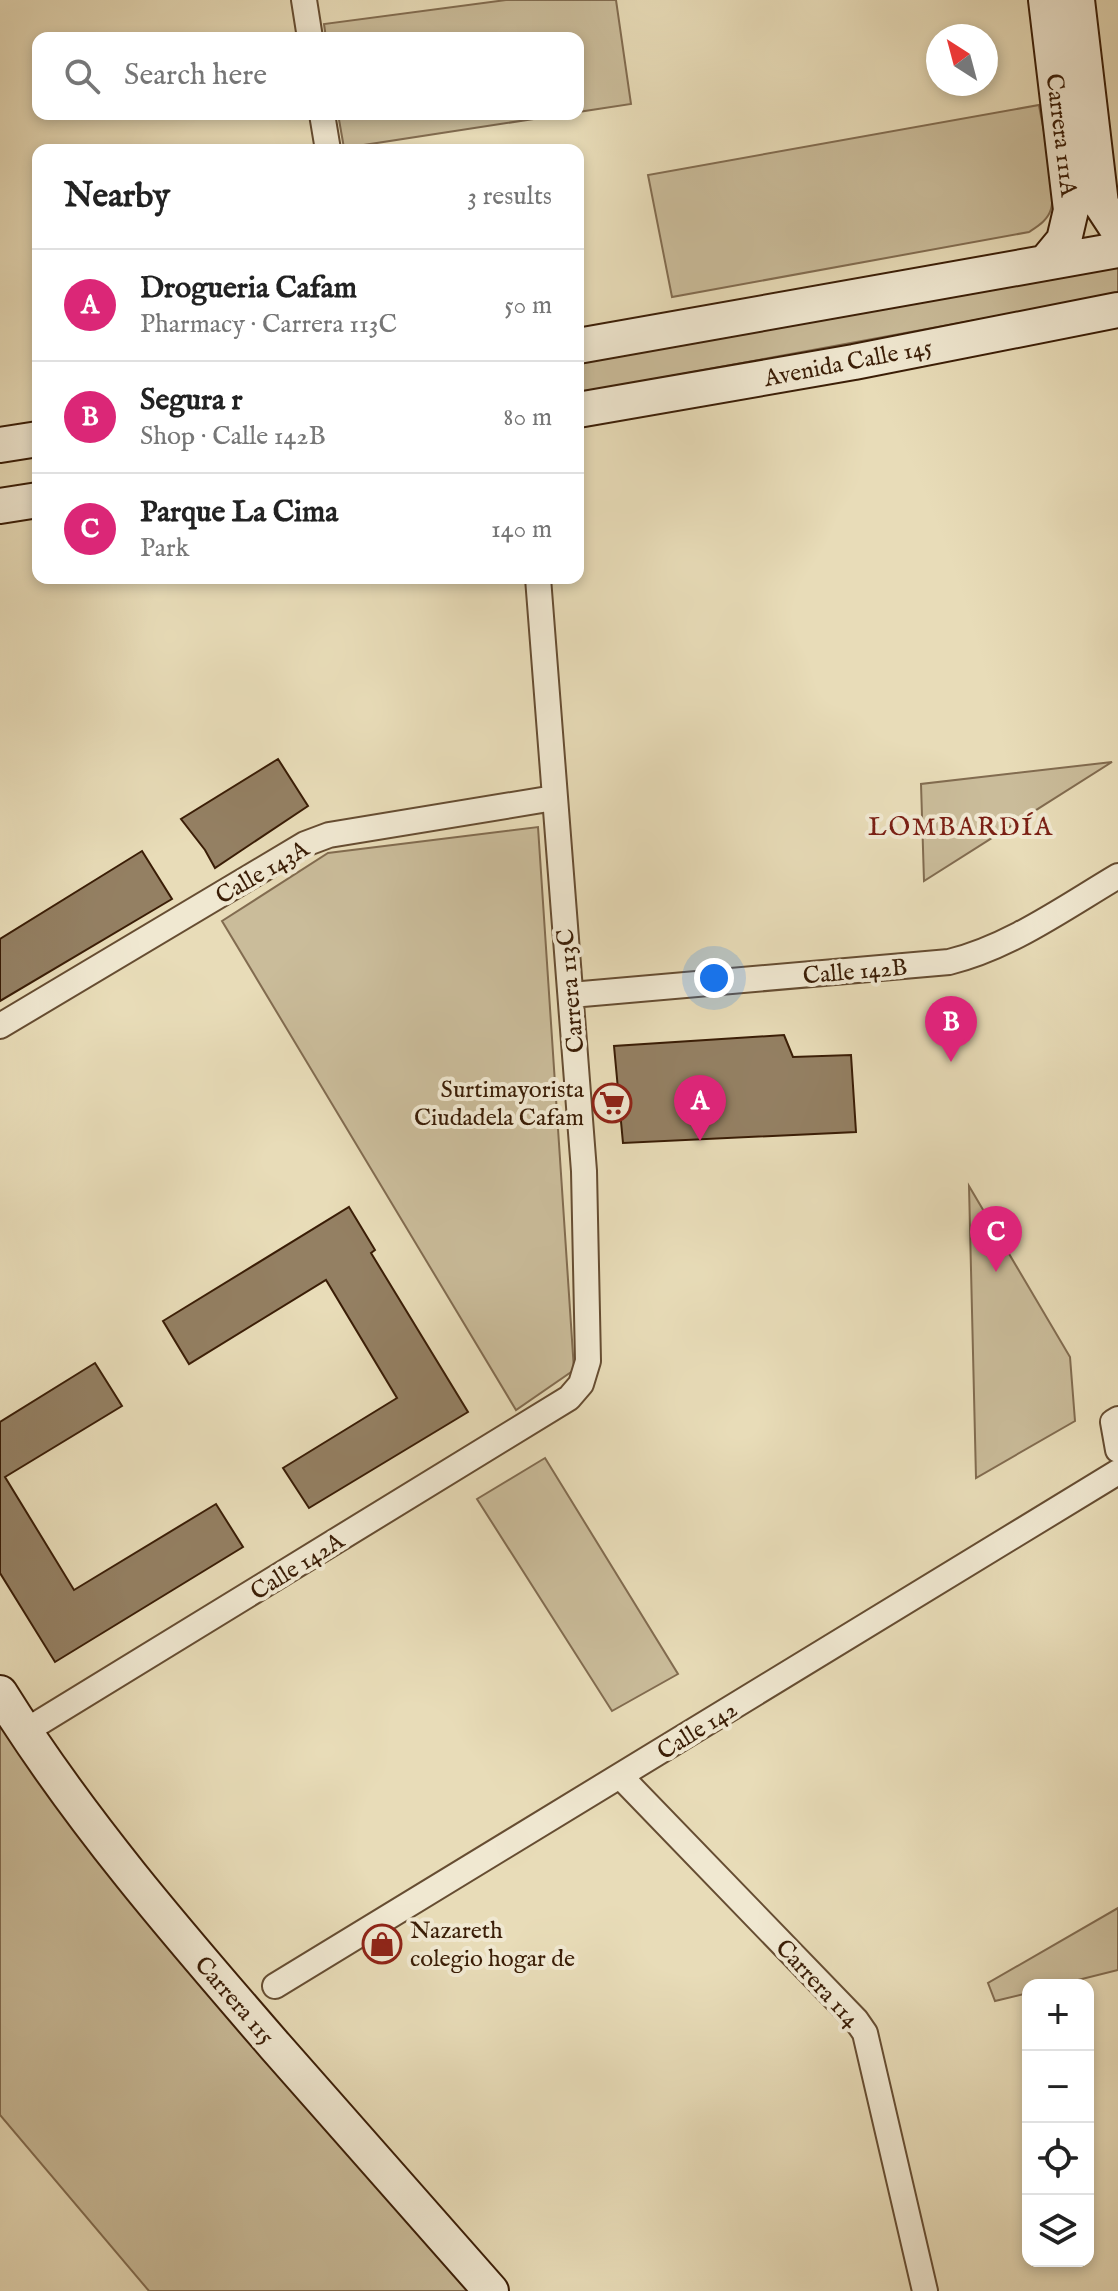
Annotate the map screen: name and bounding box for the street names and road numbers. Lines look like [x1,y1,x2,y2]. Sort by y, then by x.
street label: Carrera 111A [1038,72,1084,199]
street label: Avenida Calle 145 [760,332,935,395]
street label: Calle 143A [211,834,316,912]
street label: Carrera 113C [551,927,592,1054]
street label: Calle 142B [802,952,909,992]
street label: Calle 142A [245,1526,351,1608]
street label: Calle 142 [652,1695,744,1768]
street label: Carrera 114 [768,1933,866,2035]
street label: Carrera 115 [187,1950,281,2052]

